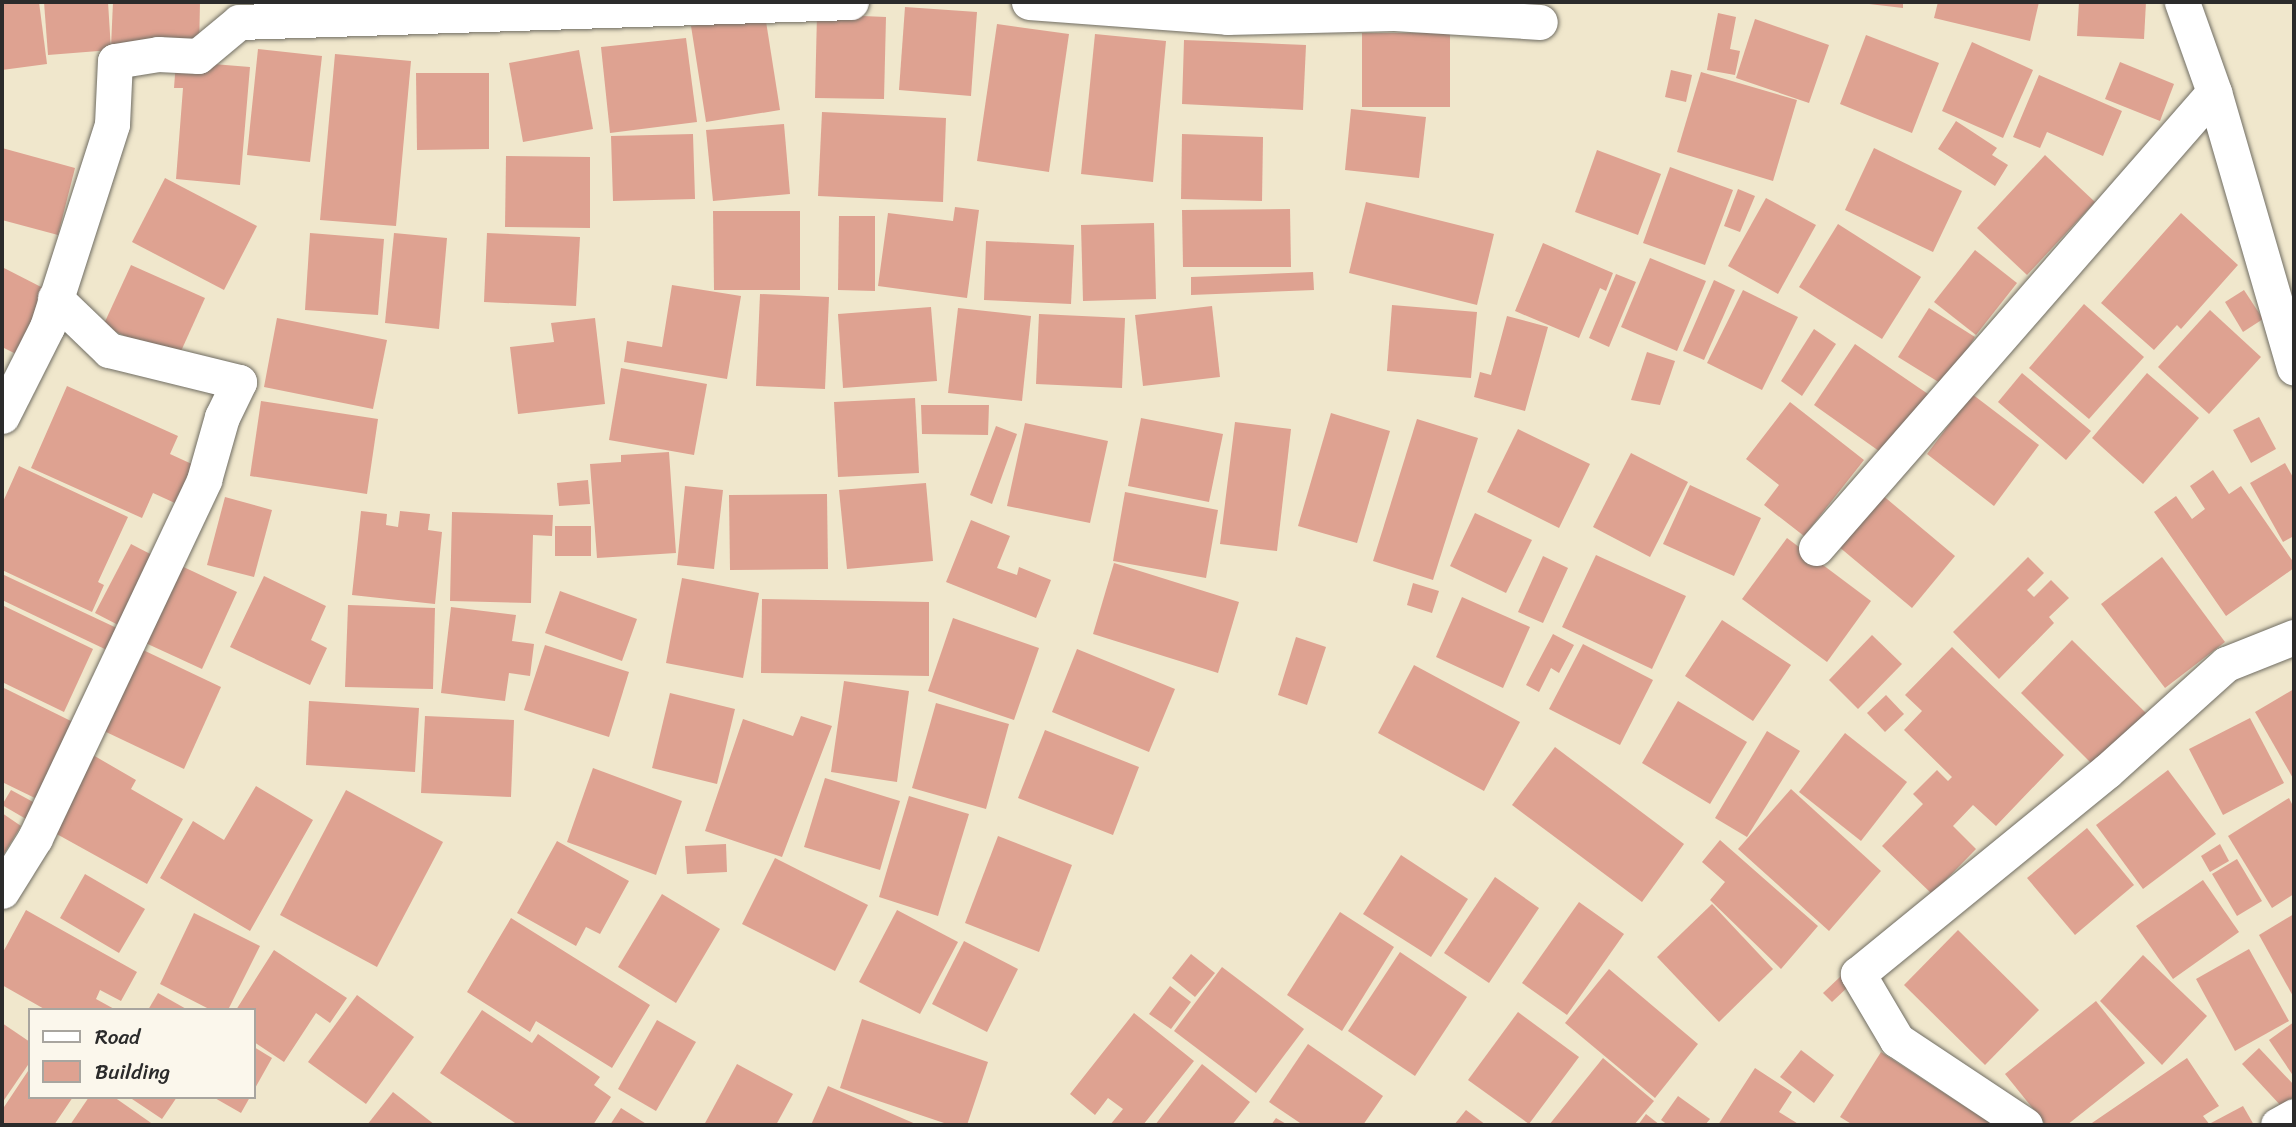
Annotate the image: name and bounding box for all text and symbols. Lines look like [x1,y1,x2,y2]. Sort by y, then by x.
legend [28,1008,256,1099]
text: Road [95,1018,140,1056]
text: Building [95,1053,170,1091]

